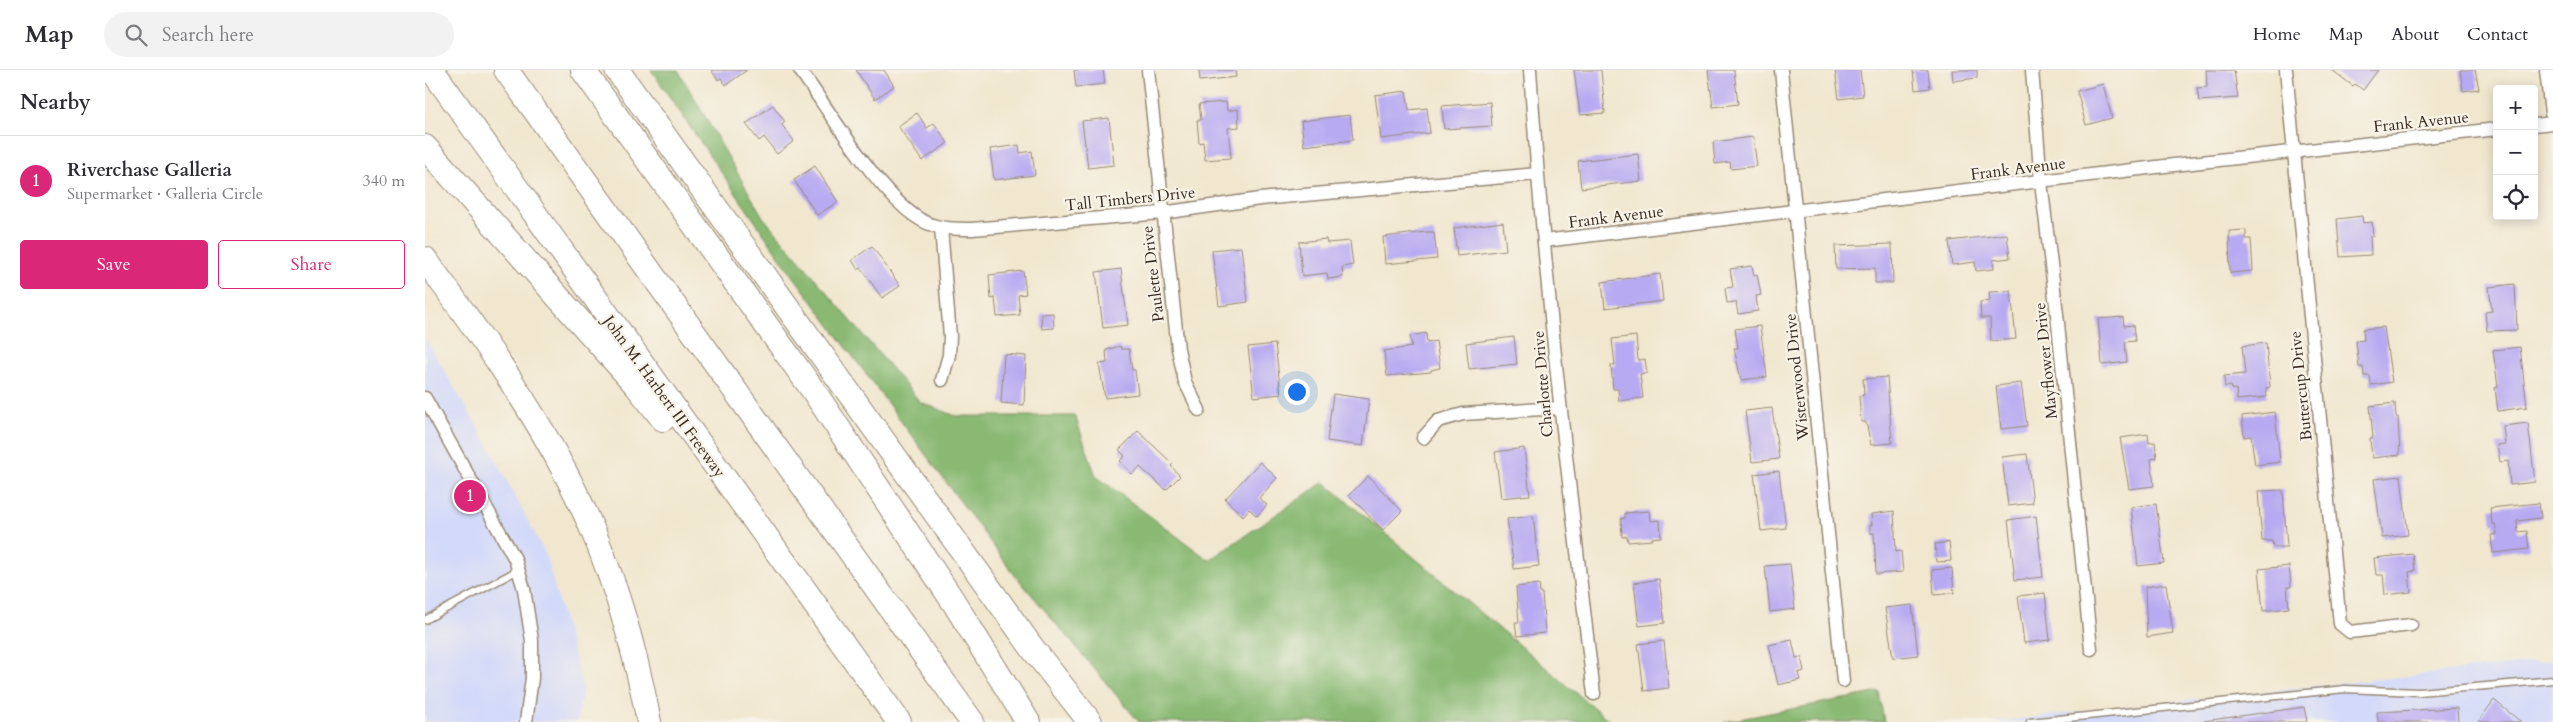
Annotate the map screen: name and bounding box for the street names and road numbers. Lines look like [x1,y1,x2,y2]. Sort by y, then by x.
street label: Frank Avenue [2372,106,2470,138]
street label: Frank Avenue [1969,152,2067,186]
street label: Tall Timbers Drive [1064,181,1196,217]
street label: Frank Avenue [1567,200,1665,234]
street label: Paulette Drive [1136,224,1170,323]
street label: Mayflower Drive [2029,301,2063,420]
street label: John M. Harbert III Freeway [597,310,731,482]
street label: Wisterwood Drive [1779,312,1815,442]
street label: Charlotte Drive [1527,330,1559,438]
street label: Buttercup Drive [2284,330,2318,442]

